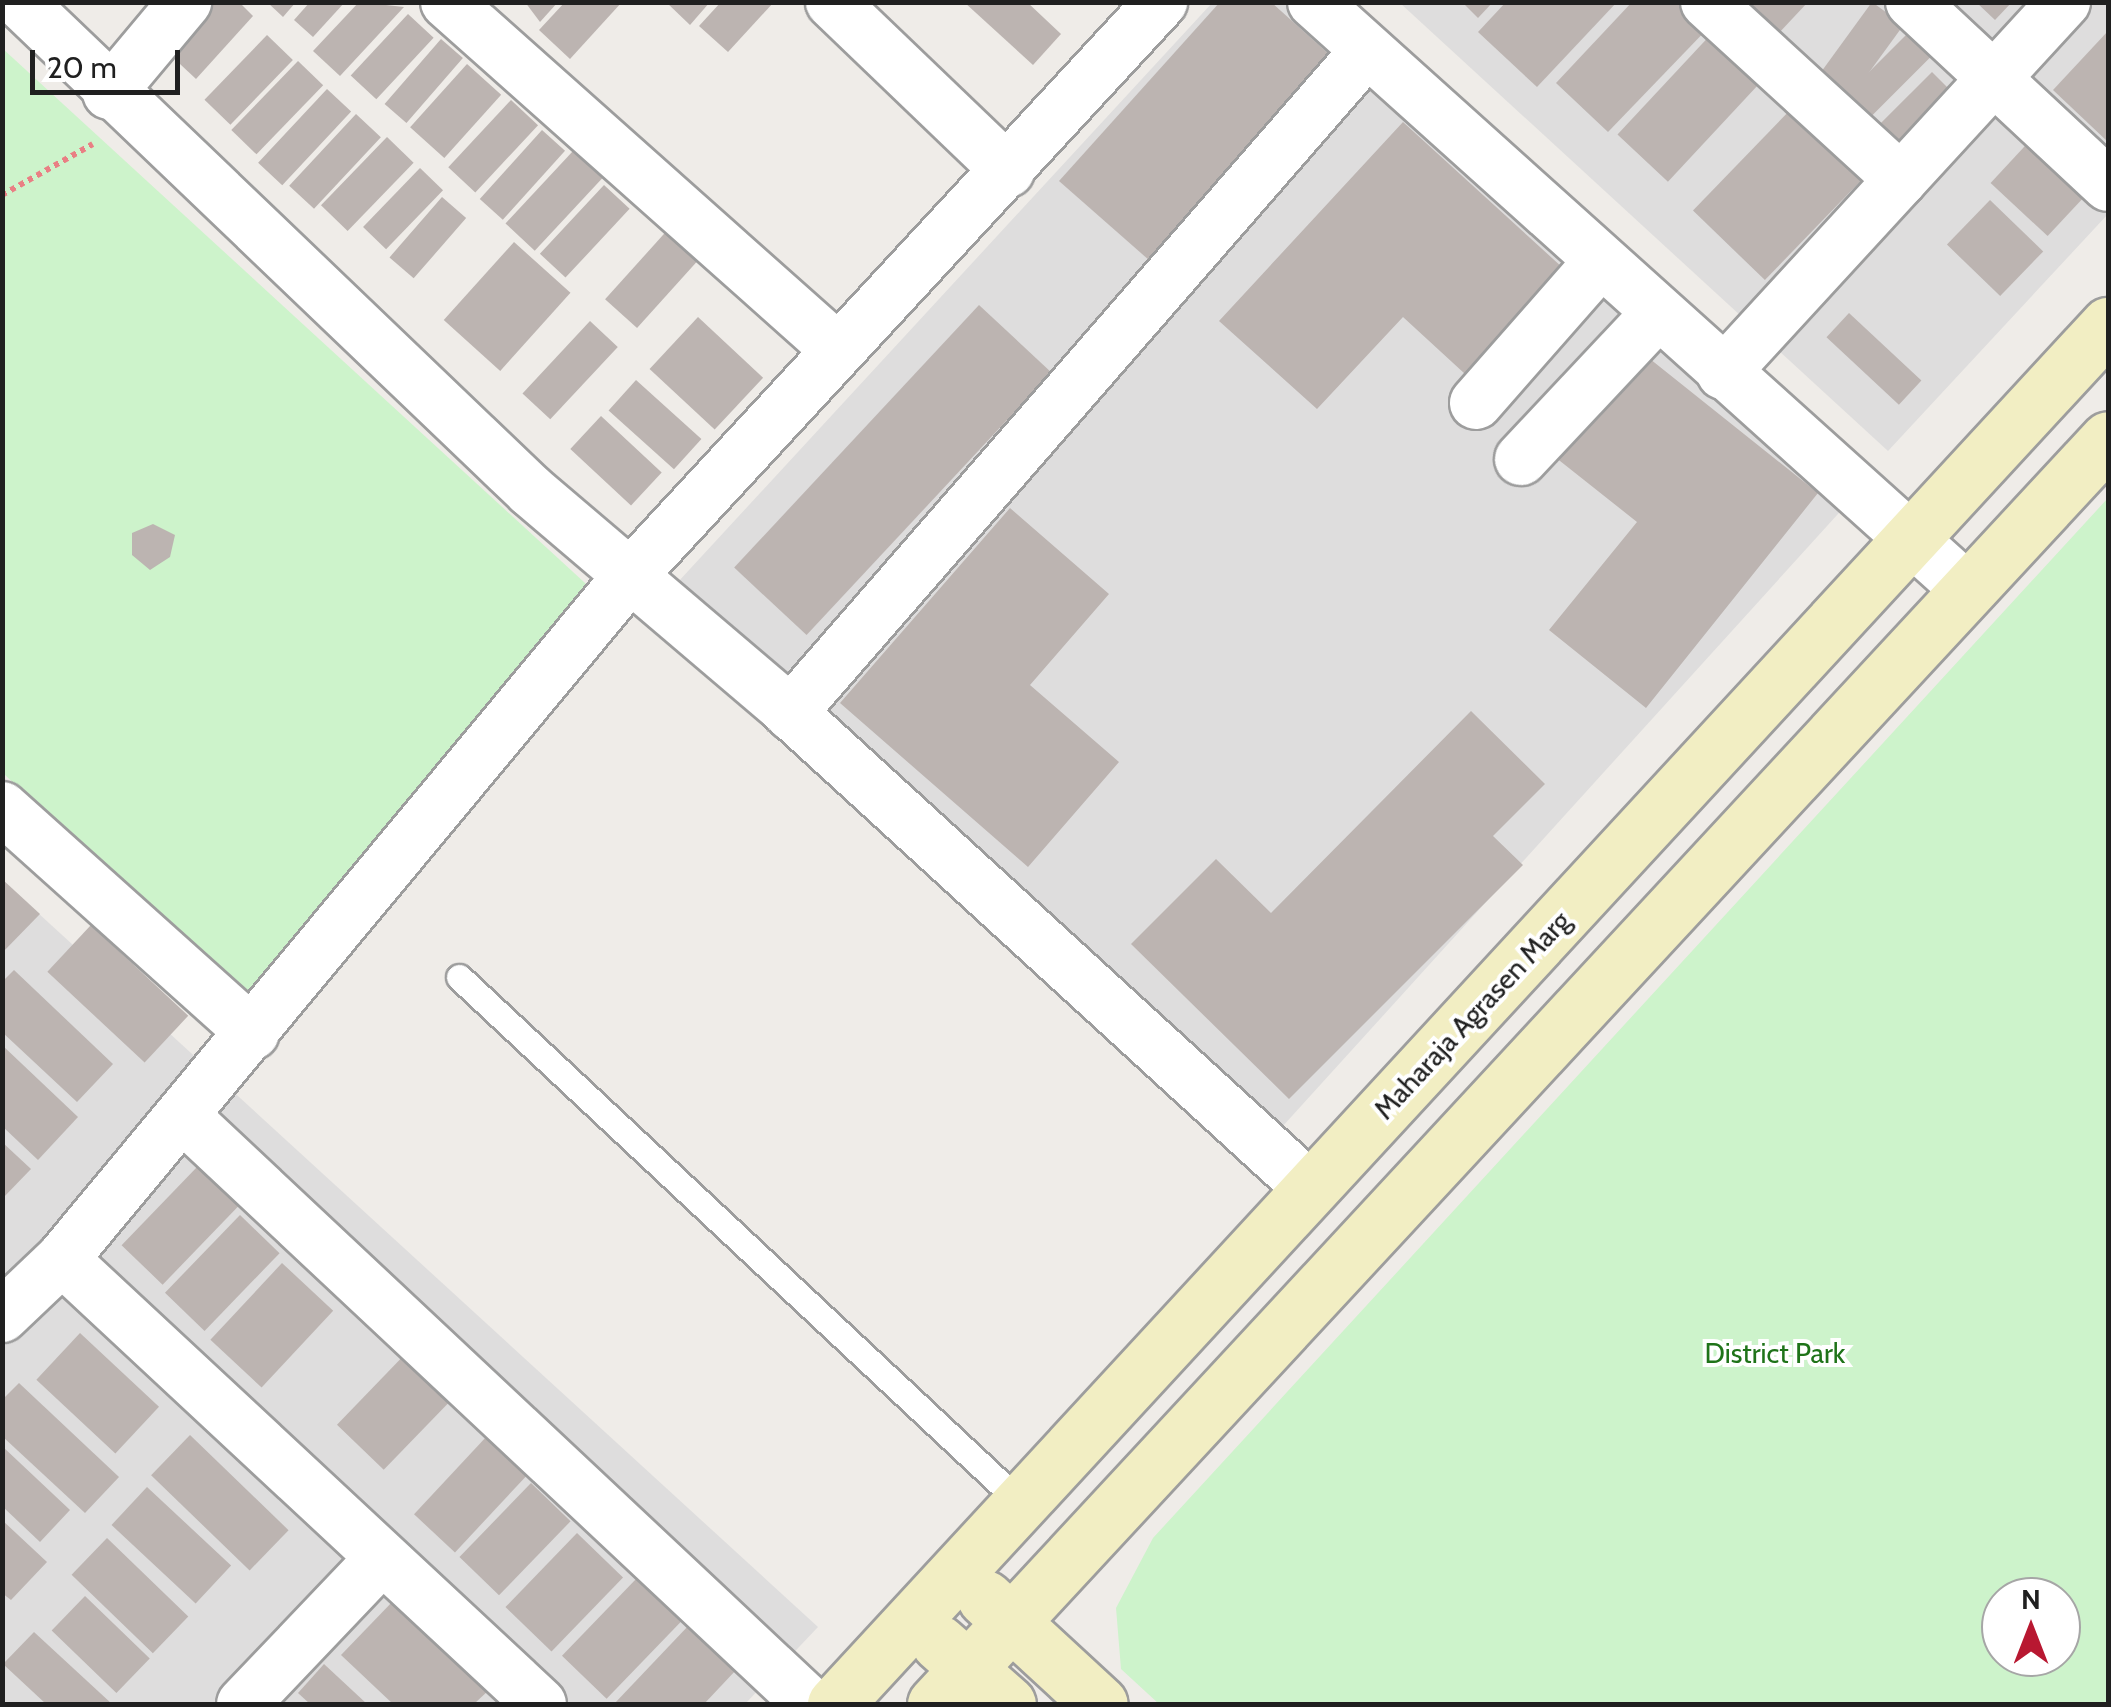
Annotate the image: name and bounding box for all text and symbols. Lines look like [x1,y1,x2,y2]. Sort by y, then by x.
scale bar [35,30,185,92]
text: 20 m [47,49,117,86]
street label: Maharaja Agrasen Marg [1367,904,1577,1126]
park label: District Park [1705,1336,1845,1370]
north arrow [1981,1577,2081,1677]
text: N [2021,1582,2041,1616]

